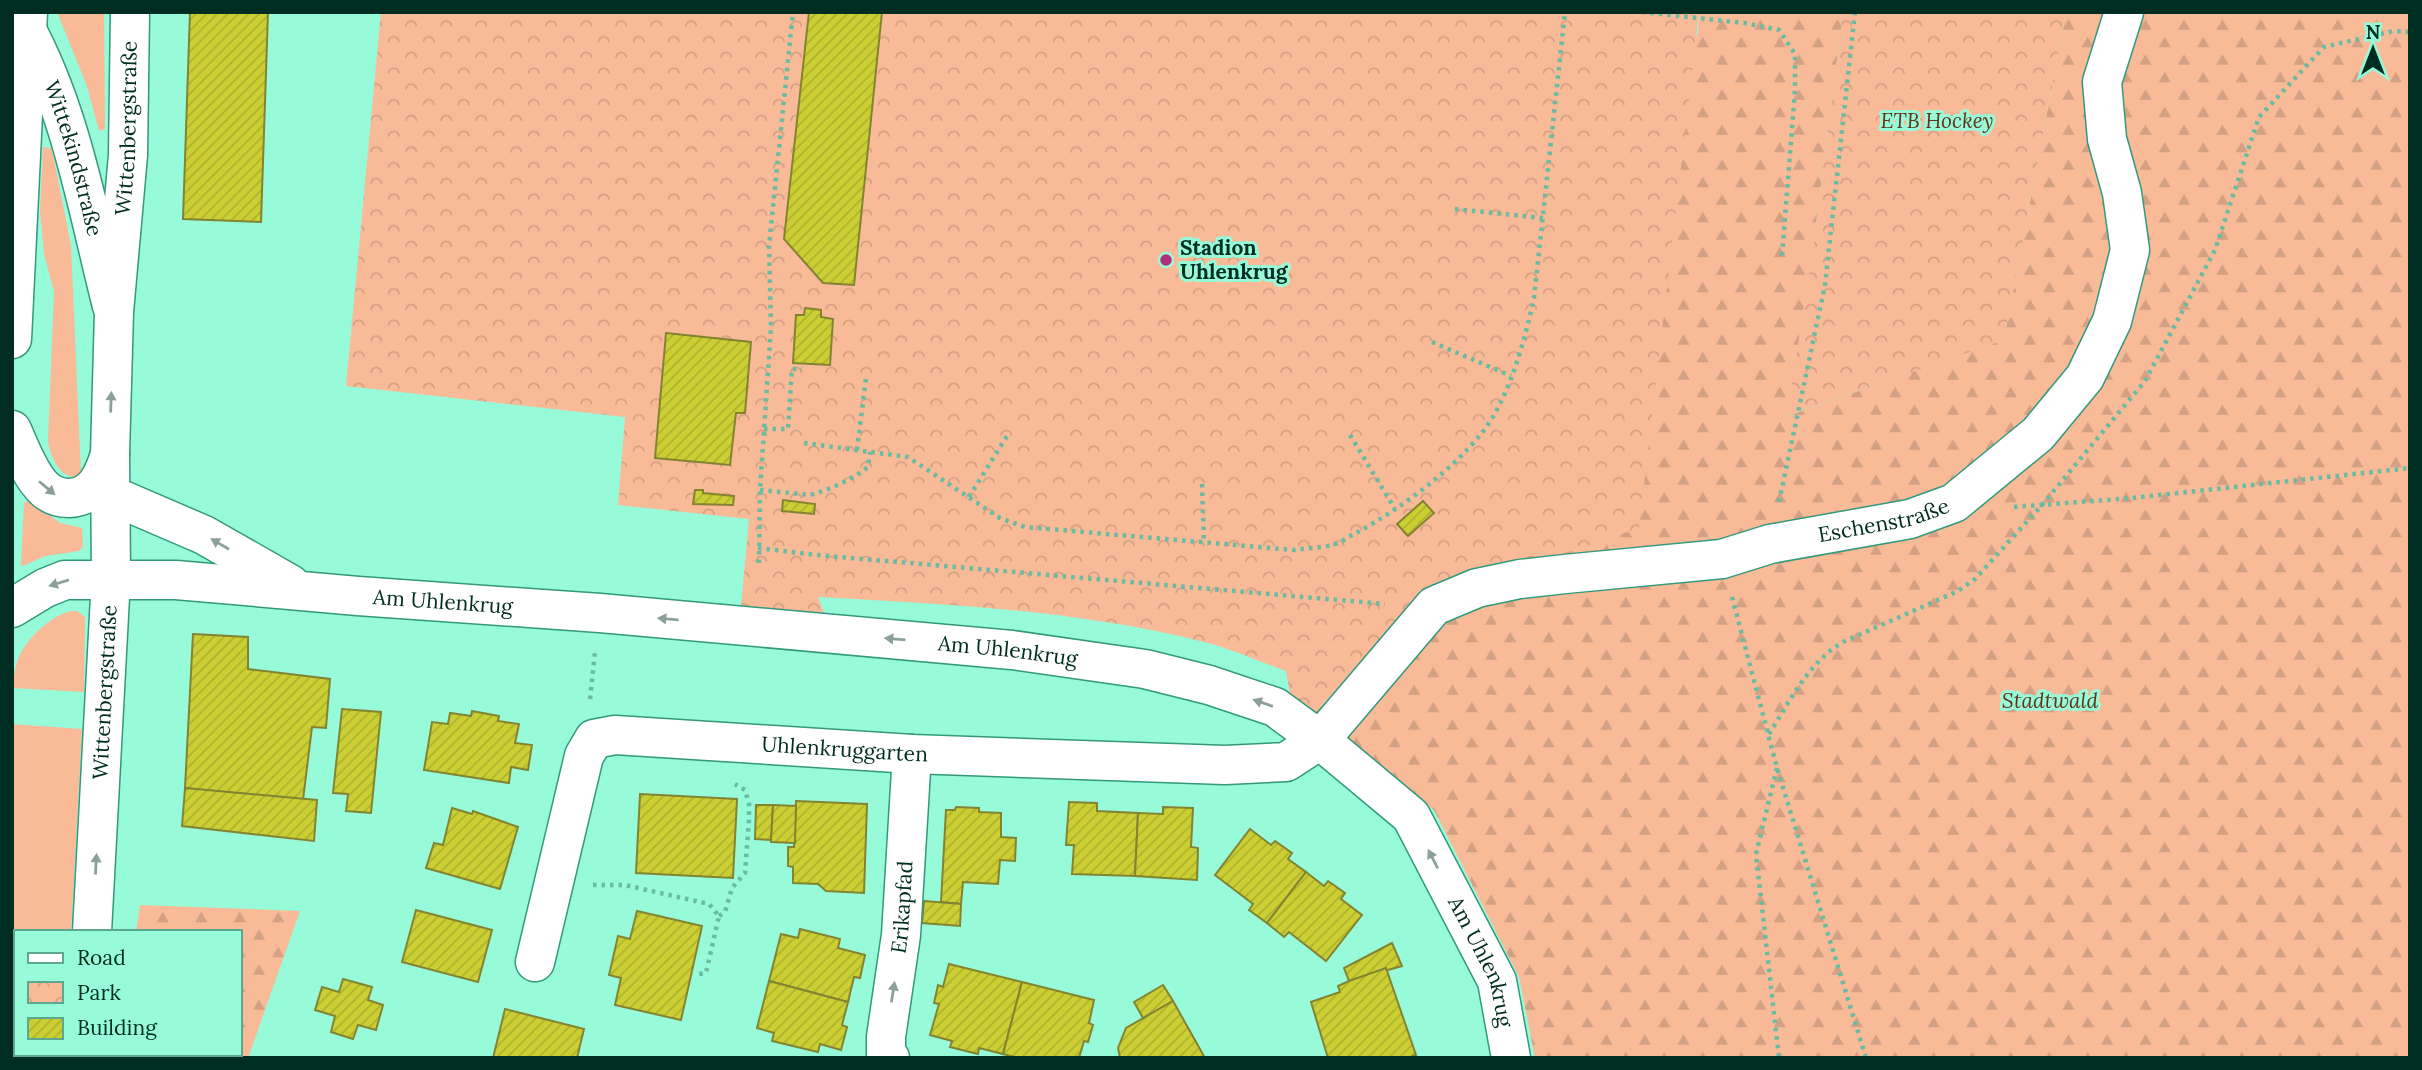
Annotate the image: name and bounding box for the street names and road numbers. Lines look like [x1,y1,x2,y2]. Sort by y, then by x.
street label: Wittenbergstraße [109,40,143,217]
street label: Wittekindstraße [38,77,109,239]
street label: Eschenstraße [1816,492,1953,548]
street label: Am Uhlenkrug [371,583,514,620]
street label: Wittenbergstraße [86,604,123,780]
street label: Am Uhlenkrug [936,629,1080,672]
street label: Uhlenkruggarten [761,730,929,768]
street label: Erikapfad [884,860,918,955]
street label: Am Uhlenkrug [1442,891,1519,1030]

